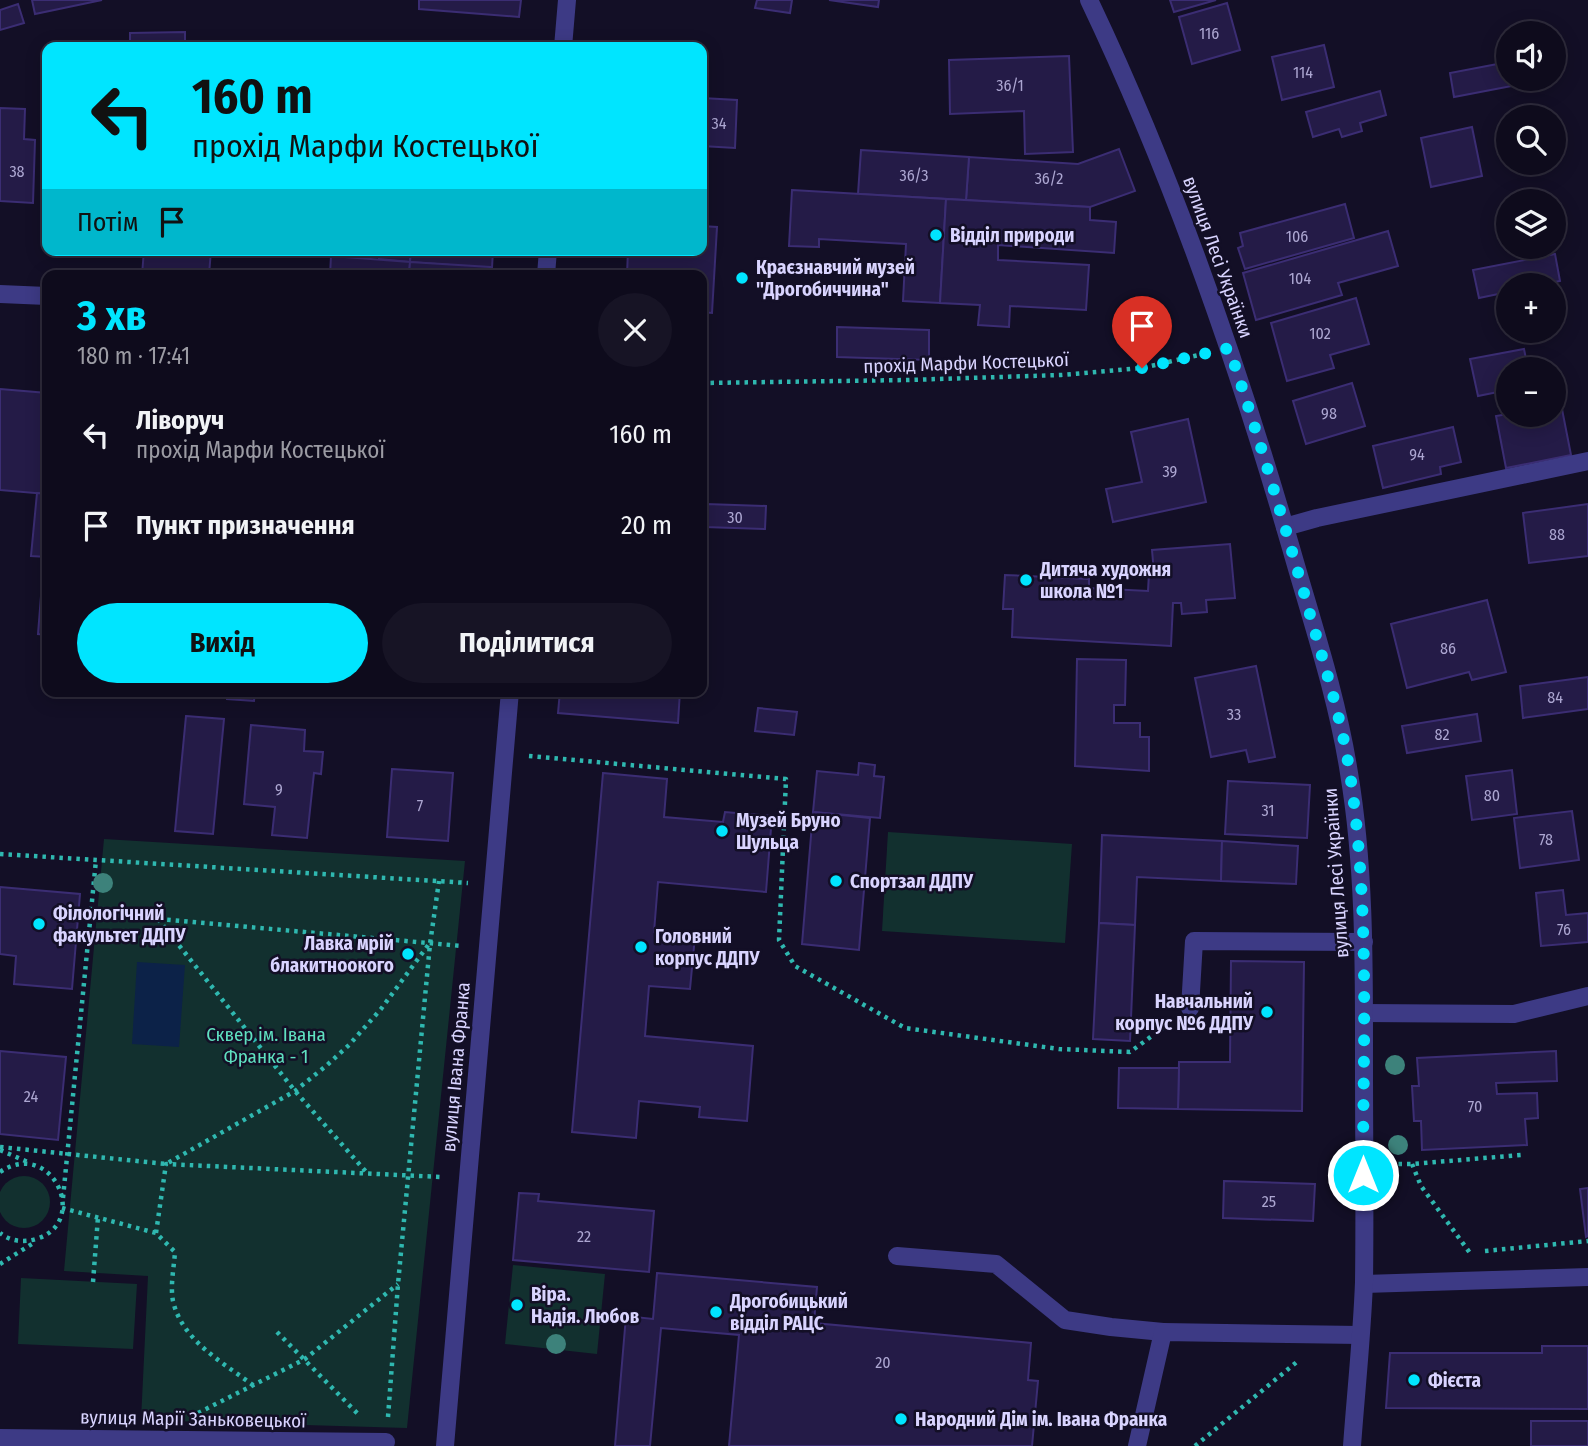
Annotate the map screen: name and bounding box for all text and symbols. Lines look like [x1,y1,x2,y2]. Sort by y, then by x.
map controls [1496,21,1566,427]
button: sound [1496,21,1566,91]
house number: 116 [1199,24,1219,43]
house number: 114 [1293,63,1313,82]
text: 160 m [192,67,313,126]
icon: left [77,70,168,161]
house number: 36/1 [996,76,1024,95]
button: search [1496,105,1566,175]
house number: 34 [712,114,727,133]
text: прохід Марфи Костецької [192,127,538,165]
house number: 38 [9,162,25,181]
house number: 36/3 [899,166,929,185]
house number: 36/2 [1035,169,1063,188]
street label: вулиця Лесі Українки [1178,173,1258,341]
button: layers [1496,189,1566,259]
icon: arrive [153,203,191,241]
text: Потім [77,207,139,238]
place label: Відділ природи [950,224,1074,247]
marker: Відділ природи [928,227,944,243]
house number: 106 [1286,227,1308,246]
place label: Краєзнавчий музей "Дрогобиччина" [756,256,915,301]
house number: 104 [1289,269,1311,288]
marker: Краєзнавчий музей "Дрогобиччина" [734,270,750,286]
button: + [1496,273,1566,343]
text: 3 хв [77,291,147,341]
button: close [598,293,672,367]
pin [1112,296,1172,368]
icon: arrive [1123,307,1161,345]
house number: 102 [1309,324,1331,343]
text: 180 m · 17:41 [77,342,190,370]
street label: прохід Марфи Костецької [863,348,1070,378]
button: − [1496,357,1566,427]
house number: 98 [1321,404,1337,423]
text: Ліворуч [136,405,224,436]
icon: left [77,416,115,454]
text: 160 m [609,419,672,450]
text: прохід Марфи Костецької [136,436,385,464]
house number: 94 [1409,445,1425,464]
house number: 39 [1163,462,1178,481]
icon: arrive [77,507,115,545]
house number: 30 [727,508,743,527]
text: Пункт призначення [136,510,355,541]
text: 20 m [621,510,672,541]
house number: 88 [1549,525,1565,544]
place label: Дитяча художня школа №1 [1039,558,1171,603]
marker: Дитяча художня школа №1 [1018,572,1034,588]
button: Вихід [77,603,368,683]
button: Поділитися [382,603,672,683]
house number: 86 [1440,639,1456,658]
house number: 84 [1547,688,1563,707]
house number: 33 [1227,705,1241,724]
house number: 82 [1435,725,1449,744]
house number: 9 [275,780,283,799]
house number: 80 [1484,786,1500,805]
street label: вулиця Лесі Українки [1319,787,1353,959]
house number: 7 [417,796,424,815]
house number: 31 [1261,801,1275,820]
place label: Музей Бруно Шульца [736,809,841,854]
marker: Музей Бруно Шульца [714,823,730,839]
house number: 78 [1539,830,1553,849]
place label: Спортзал ДДПУ [850,870,974,893]
marker: Спортзал ДДПУ [828,873,844,889]
place label: Філологічний факультет ДДПУ [53,902,187,947]
marker: Філологічний факультет ДДПУ [31,916,47,932]
house number: 76 [1557,920,1571,939]
place label: Головний корпус ДДПУ [655,925,760,970]
place label: Лавка мрій блакитноокого [270,932,394,977]
marker: Головний корпус ДДПУ [633,939,649,955]
marker: Лавка мрій блакитноокого [400,946,416,962]
street label: вулиця Івана Франка [437,981,475,1153]
place label: Навчальний корпус №6 ДДПУ [1115,990,1254,1035]
marker: Навчальний корпус №6 ДДПУ [1259,1004,1275,1020]
park label: Сквер ім. Івана Франка - 1 [206,1023,326,1068]
house number: 24 [24,1087,38,1106]
house number: 70 [1468,1097,1482,1116]
position arrow [1326,1138,1400,1212]
house number: 25 [1262,1192,1276,1211]
house number: 22 [577,1227,591,1246]
place label: Віра. Надія. Любов [531,1283,640,1328]
place label: Дрогобицький відділ РАЦС [729,1290,848,1335]
marker: Віра. Надія. Любов [509,1297,525,1313]
marker: Дрогобицький відділ РАЦС [708,1304,724,1320]
house number: 20 [875,1353,891,1372]
place label: Фієста [1428,1369,1481,1392]
marker: Фієста [1406,1372,1422,1388]
street label: вулиця Марії Заньковецької [80,1406,307,1432]
place label: Народний Дім ім. Івана Франка [915,1408,1167,1431]
marker: Народний Дім ім. Івана Франка [893,1411,909,1427]

